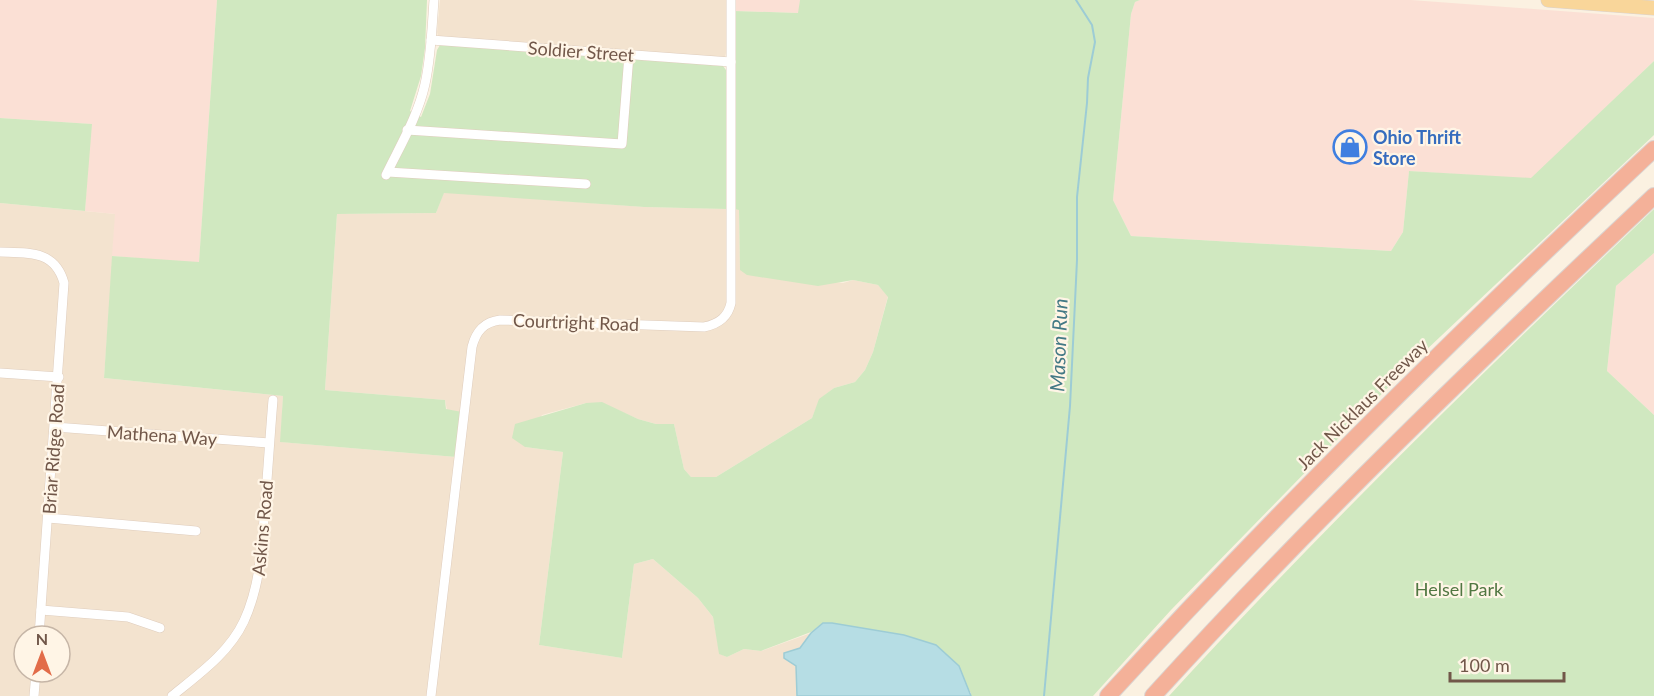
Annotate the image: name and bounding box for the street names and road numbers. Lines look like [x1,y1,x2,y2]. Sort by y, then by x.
street label: Soldier Street [527,36,635,66]
street label: Courtright Road [513,309,639,335]
street label: Jack Nicklaus Freeway [1292,333,1433,474]
street label: Briar Ridge Road [37,383,69,515]
street label: Mathena Way [106,420,218,450]
street label: Askins Road [247,479,277,577]

